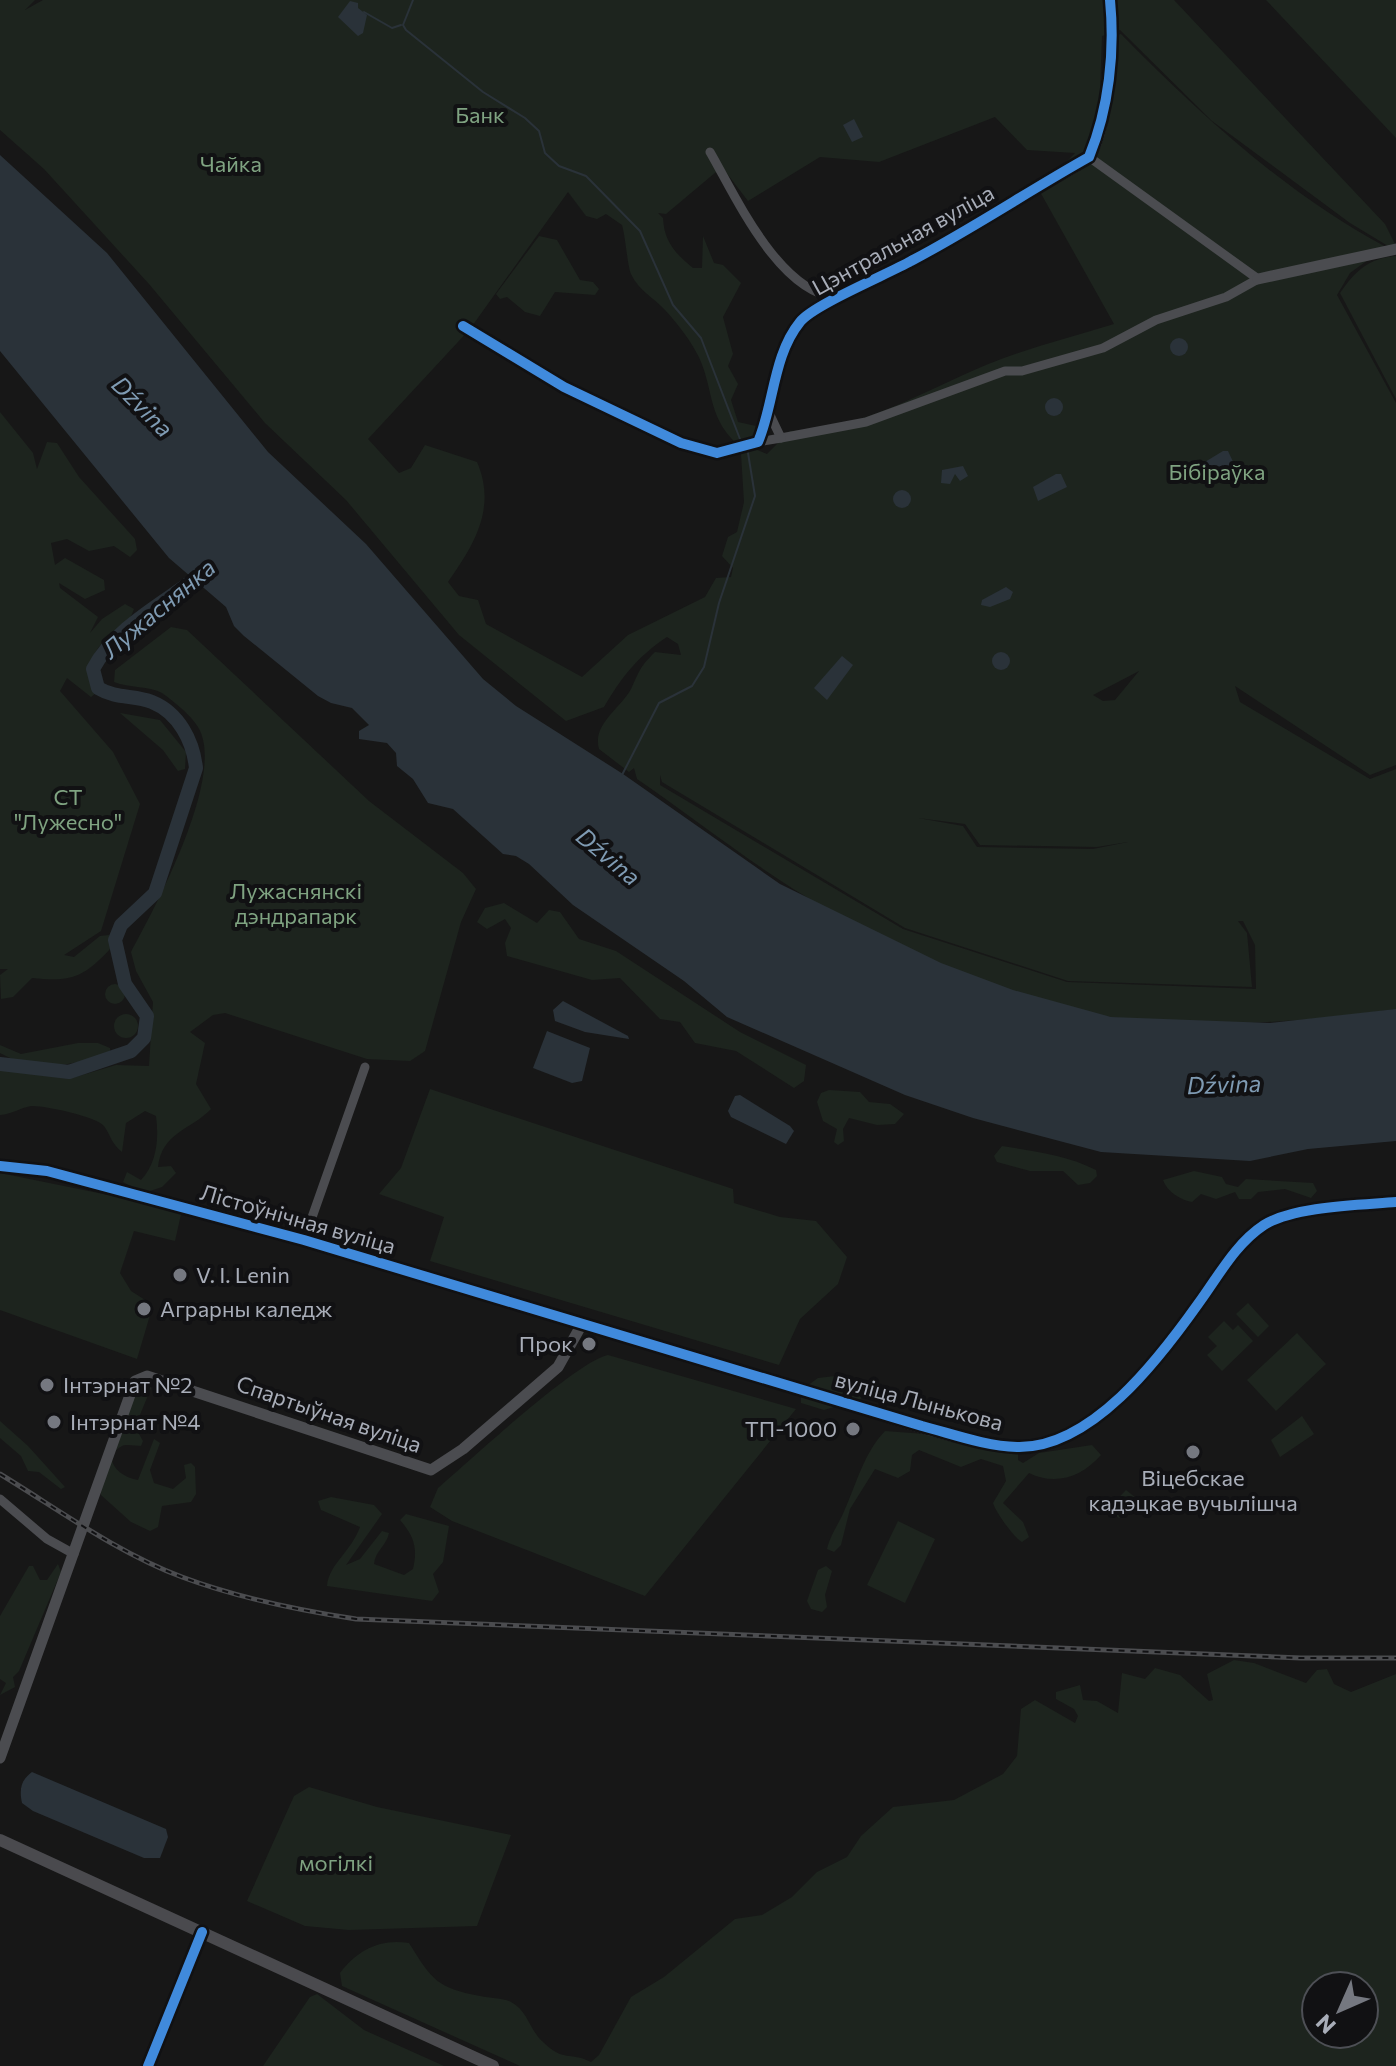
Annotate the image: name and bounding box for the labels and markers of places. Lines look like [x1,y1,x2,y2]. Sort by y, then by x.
place label: V. I. Lenin [196,1261,290,1288]
marker: V. I. Lenin [171,1266,189,1284]
place label: Аграрны каледж [160,1295,333,1322]
marker: Аграрны каледж [135,1300,153,1318]
place label: Прок [519,1330,573,1357]
marker: Прок [580,1335,598,1353]
place label: Інтэрнат №2 [63,1371,192,1398]
marker: Інтэрнат №2 [38,1376,56,1394]
place label: Інтэрнат №4 [70,1408,200,1435]
marker: Інтэрнат №4 [45,1413,63,1431]
place label: ТП-1000 [745,1415,837,1442]
marker: ТП-1000 [844,1420,862,1438]
marker: Віцебскае кадэцкае вучылішча [1184,1443,1202,1461]
place label: Віцебскае кадэцкае вучылішча [1088,1464,1298,1516]

